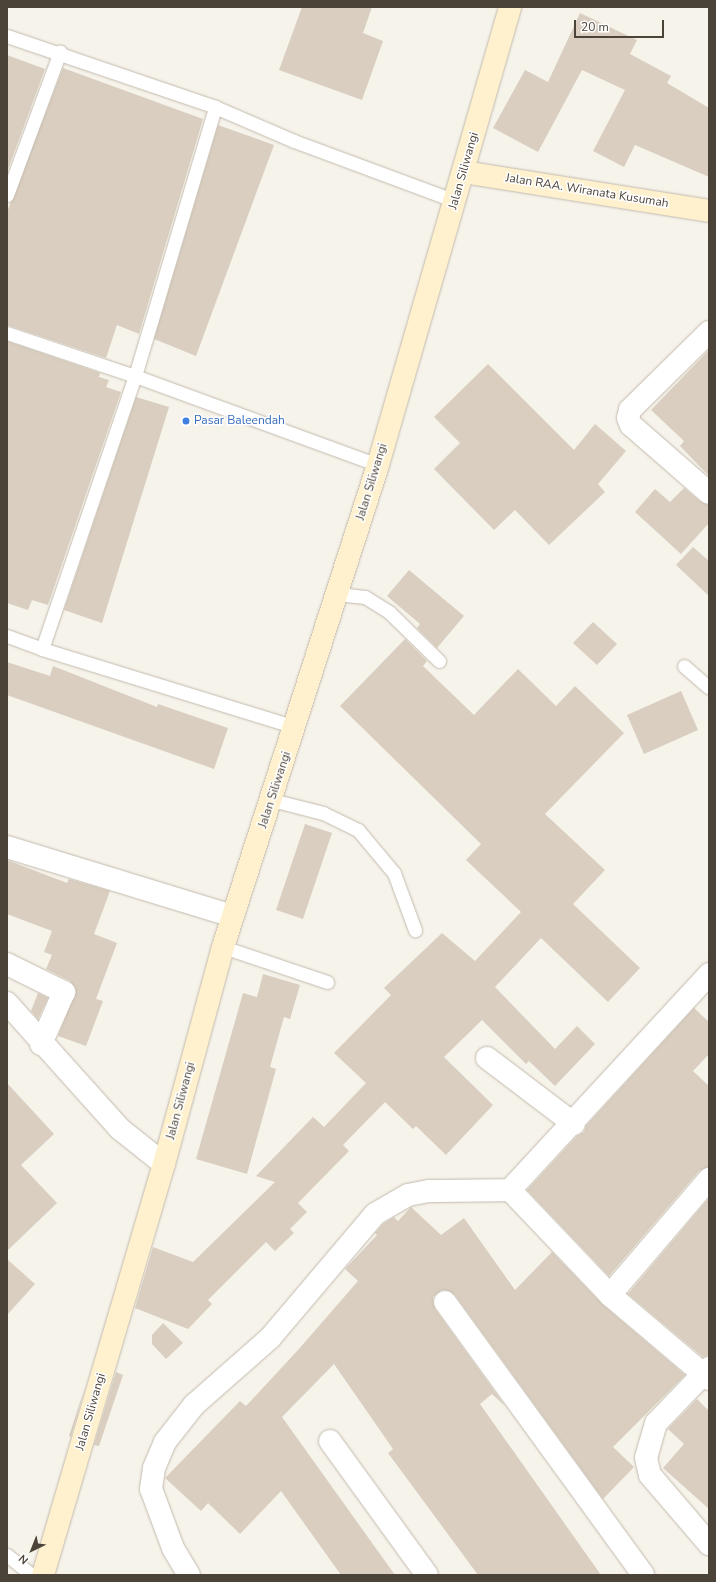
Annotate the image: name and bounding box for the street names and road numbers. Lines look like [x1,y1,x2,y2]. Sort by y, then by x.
street label: Jalan Siliwangi [446,131,482,211]
street label: Jalan RAA. Wiranata Kusumah [504,171,670,211]
street label: Jalan Siliwangi [353,442,391,522]
street label: Jalan Siliwangi [256,750,294,830]
street label: Jalan Siliwangi [164,1061,198,1141]
street label: Jalan Siliwangi [73,1372,109,1452]

